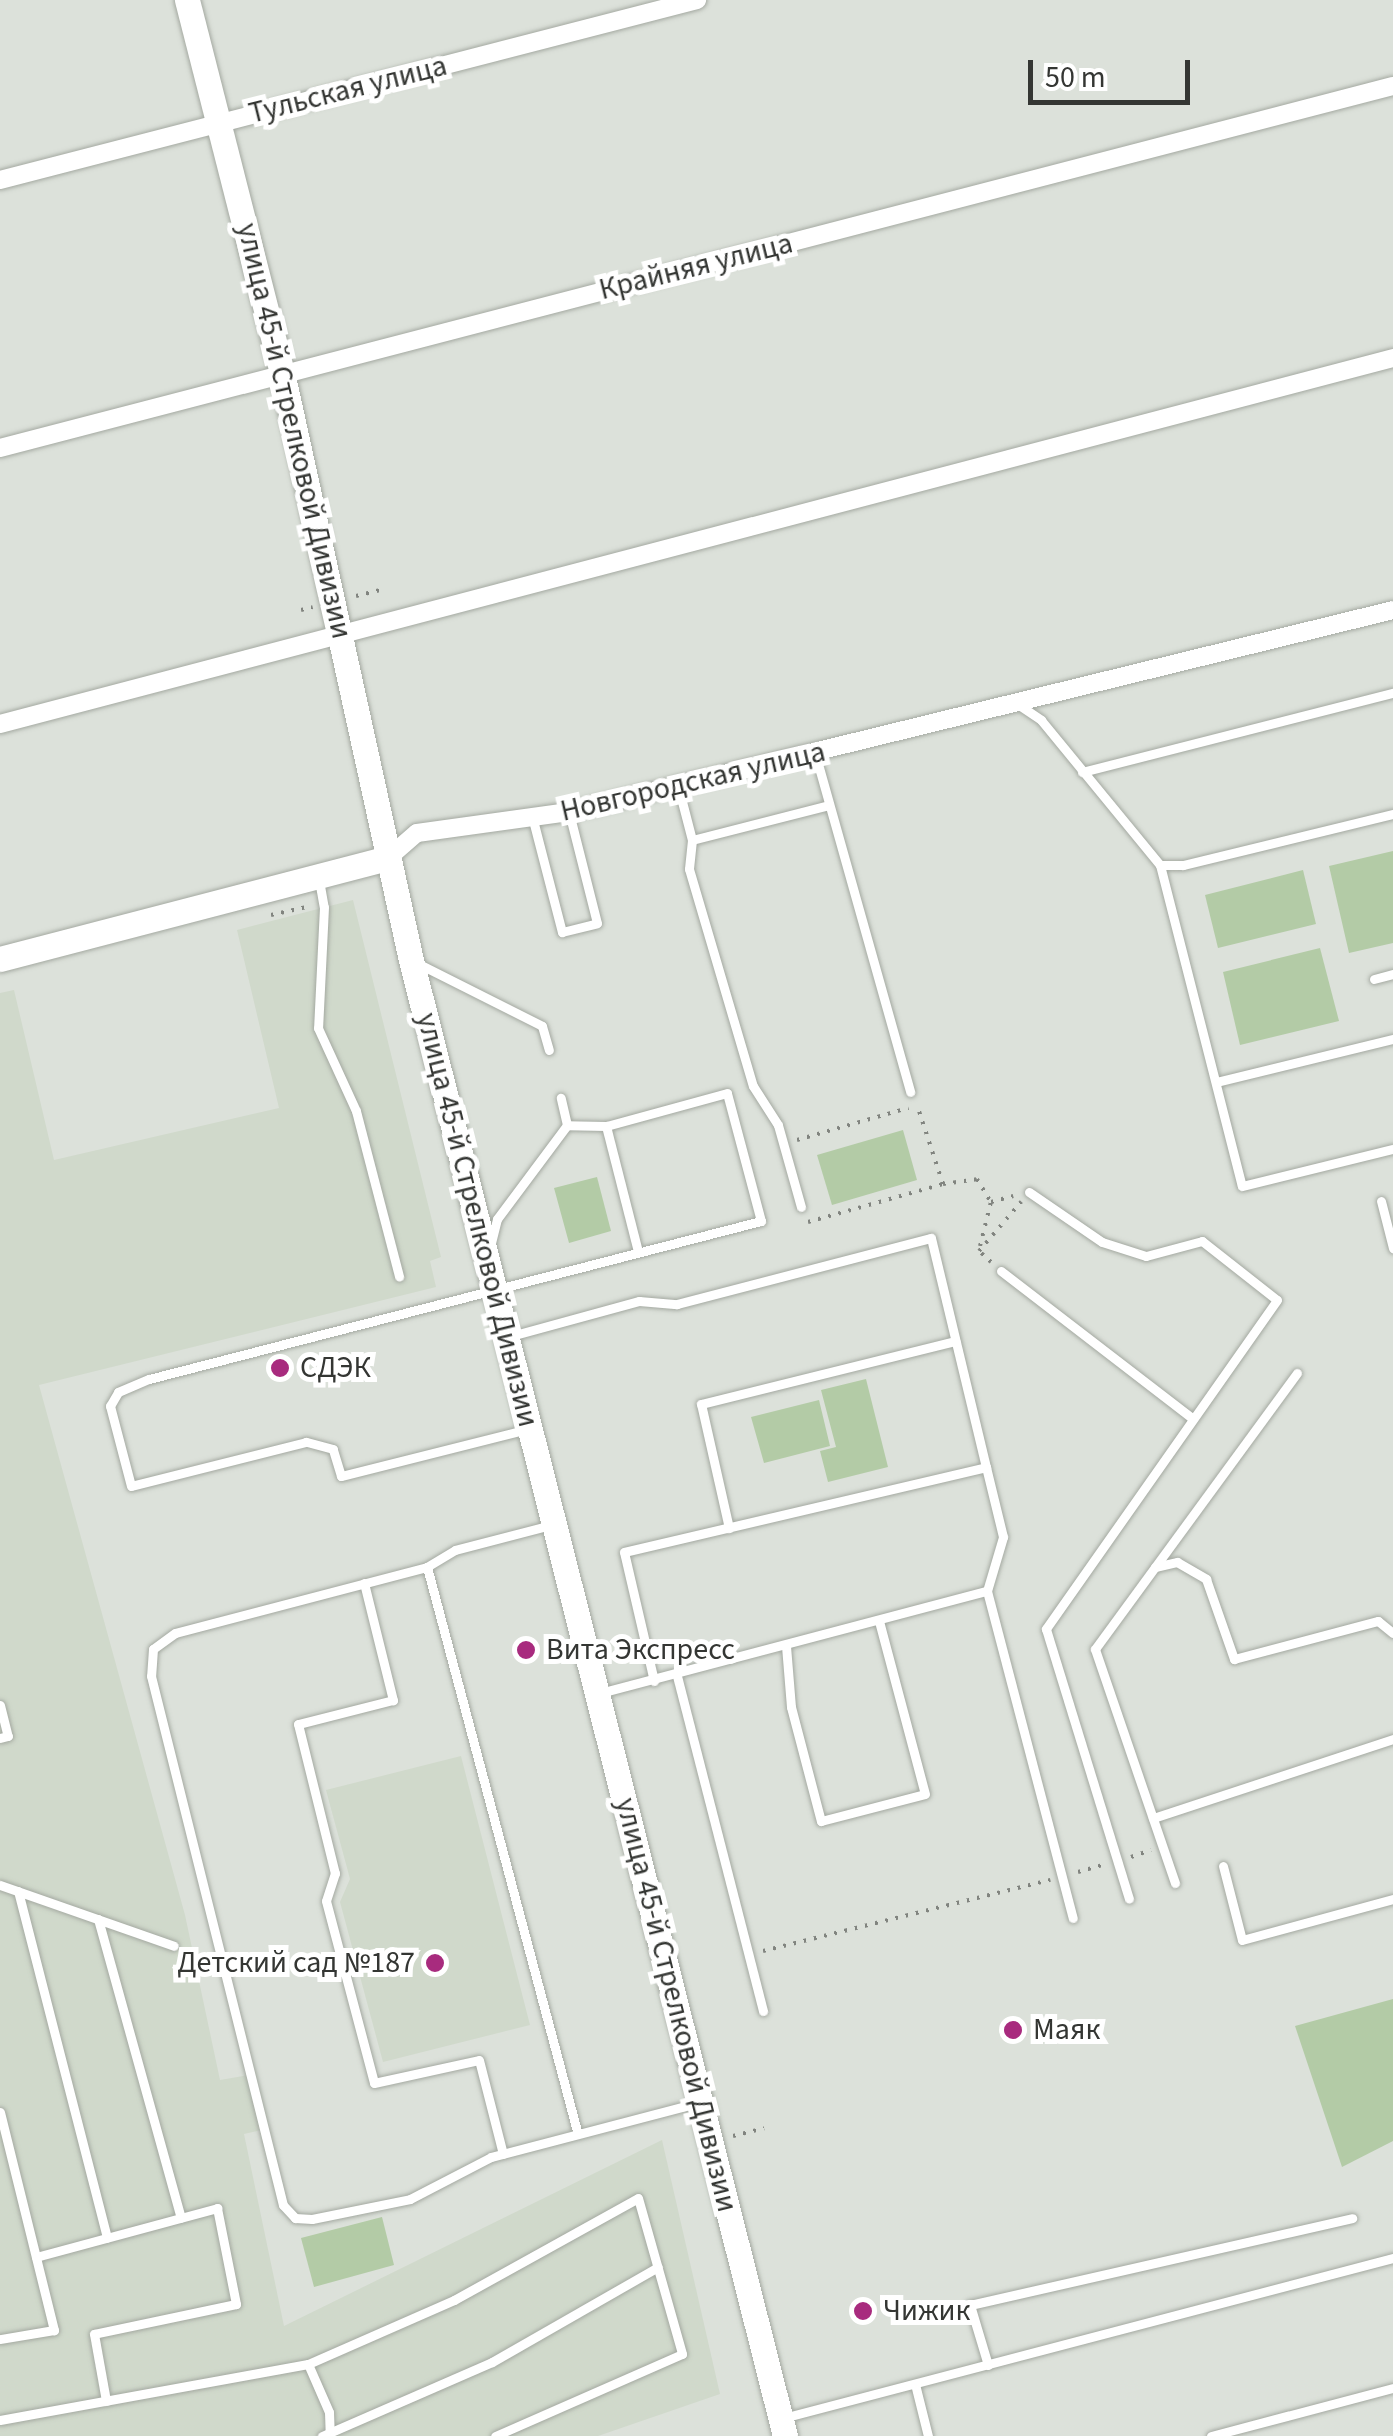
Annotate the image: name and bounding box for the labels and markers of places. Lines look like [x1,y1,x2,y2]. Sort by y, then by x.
place label: СДЭК [300,1350,371,1386]
marker: СДЭК [269,1357,291,1379]
place label: Вита Экспресс [546,1632,735,1668]
marker: Вита Экспресс [515,1639,537,1661]
place label: Детский сад №187 [177,1945,415,1981]
marker: Детский сад №187 [424,1952,446,1974]
place label: Маяк [1033,2012,1100,2048]
marker: Маяк [1002,2019,1024,2041]
place label: Чижик [883,2293,970,2329]
marker: Чижик [852,2300,874,2322]

